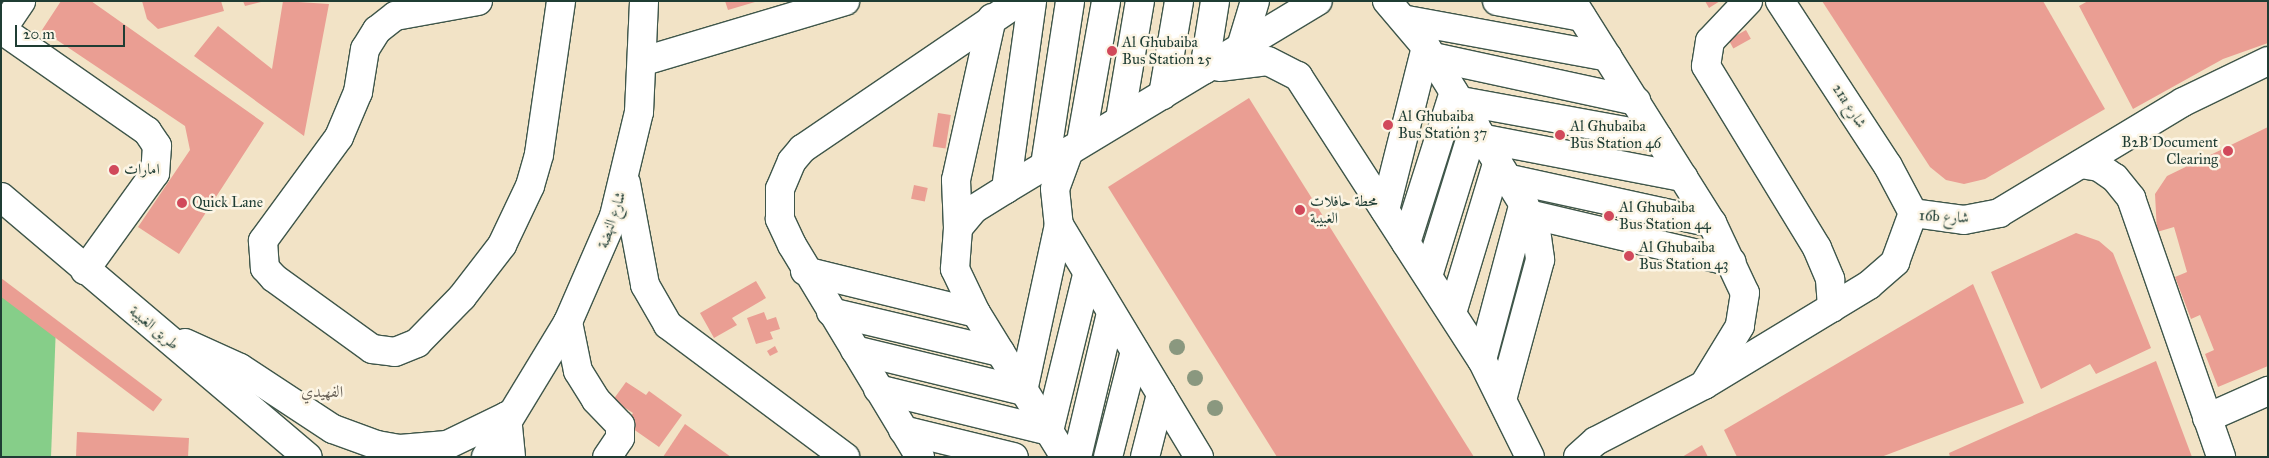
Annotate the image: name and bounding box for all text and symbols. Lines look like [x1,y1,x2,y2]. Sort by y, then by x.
scale bar [18,15,128,47]
text: 20 m [23,25,55,43]
place label: Al Ghubaiba Bus Station 25 [1122,33,1212,68]
marker: Al Ghubaiba Bus Station 25 [1106,45,1118,57]
street label: 21a شارع [1828,81,1870,131]
place label: Al Ghubaiba Bus Station 37 [1398,107,1487,142]
place label: Al Ghubaiba Bus Station 46 [1570,117,1661,152]
marker: Al Ghubaiba Bus Station 37 [1382,119,1394,131]
marker: Al Ghubaiba Bus Station 46 [1554,129,1566,141]
place label: B2B Document Clearing [2122,133,2218,168]
marker: B2B Document Clearing [2222,145,2234,157]
place label: امارات [124,161,160,179]
marker: امارات [108,164,120,176]
street label: شارع النهضة [594,189,630,251]
place label: محطة حافلات الغبيبة [1310,192,1377,227]
place label: Quick Lane [192,194,263,212]
marker: Quick Lane [176,197,188,209]
place label: Al Ghubaiba Bus Station 44 [1619,198,1711,233]
marker: محطة حافلات الغبيبة [1294,204,1306,216]
street label: 16b شارع [1919,207,1969,227]
marker: Al Ghubaiba Bus Station 44 [1603,210,1615,222]
place label: Al Ghubaiba Bus Station 43 [1639,238,1729,273]
marker: Al Ghubaiba Bus Station 43 [1623,250,1635,262]
street label: طريق الغبيبة [126,302,182,354]
district label: الفهيدي [301,382,343,402]

